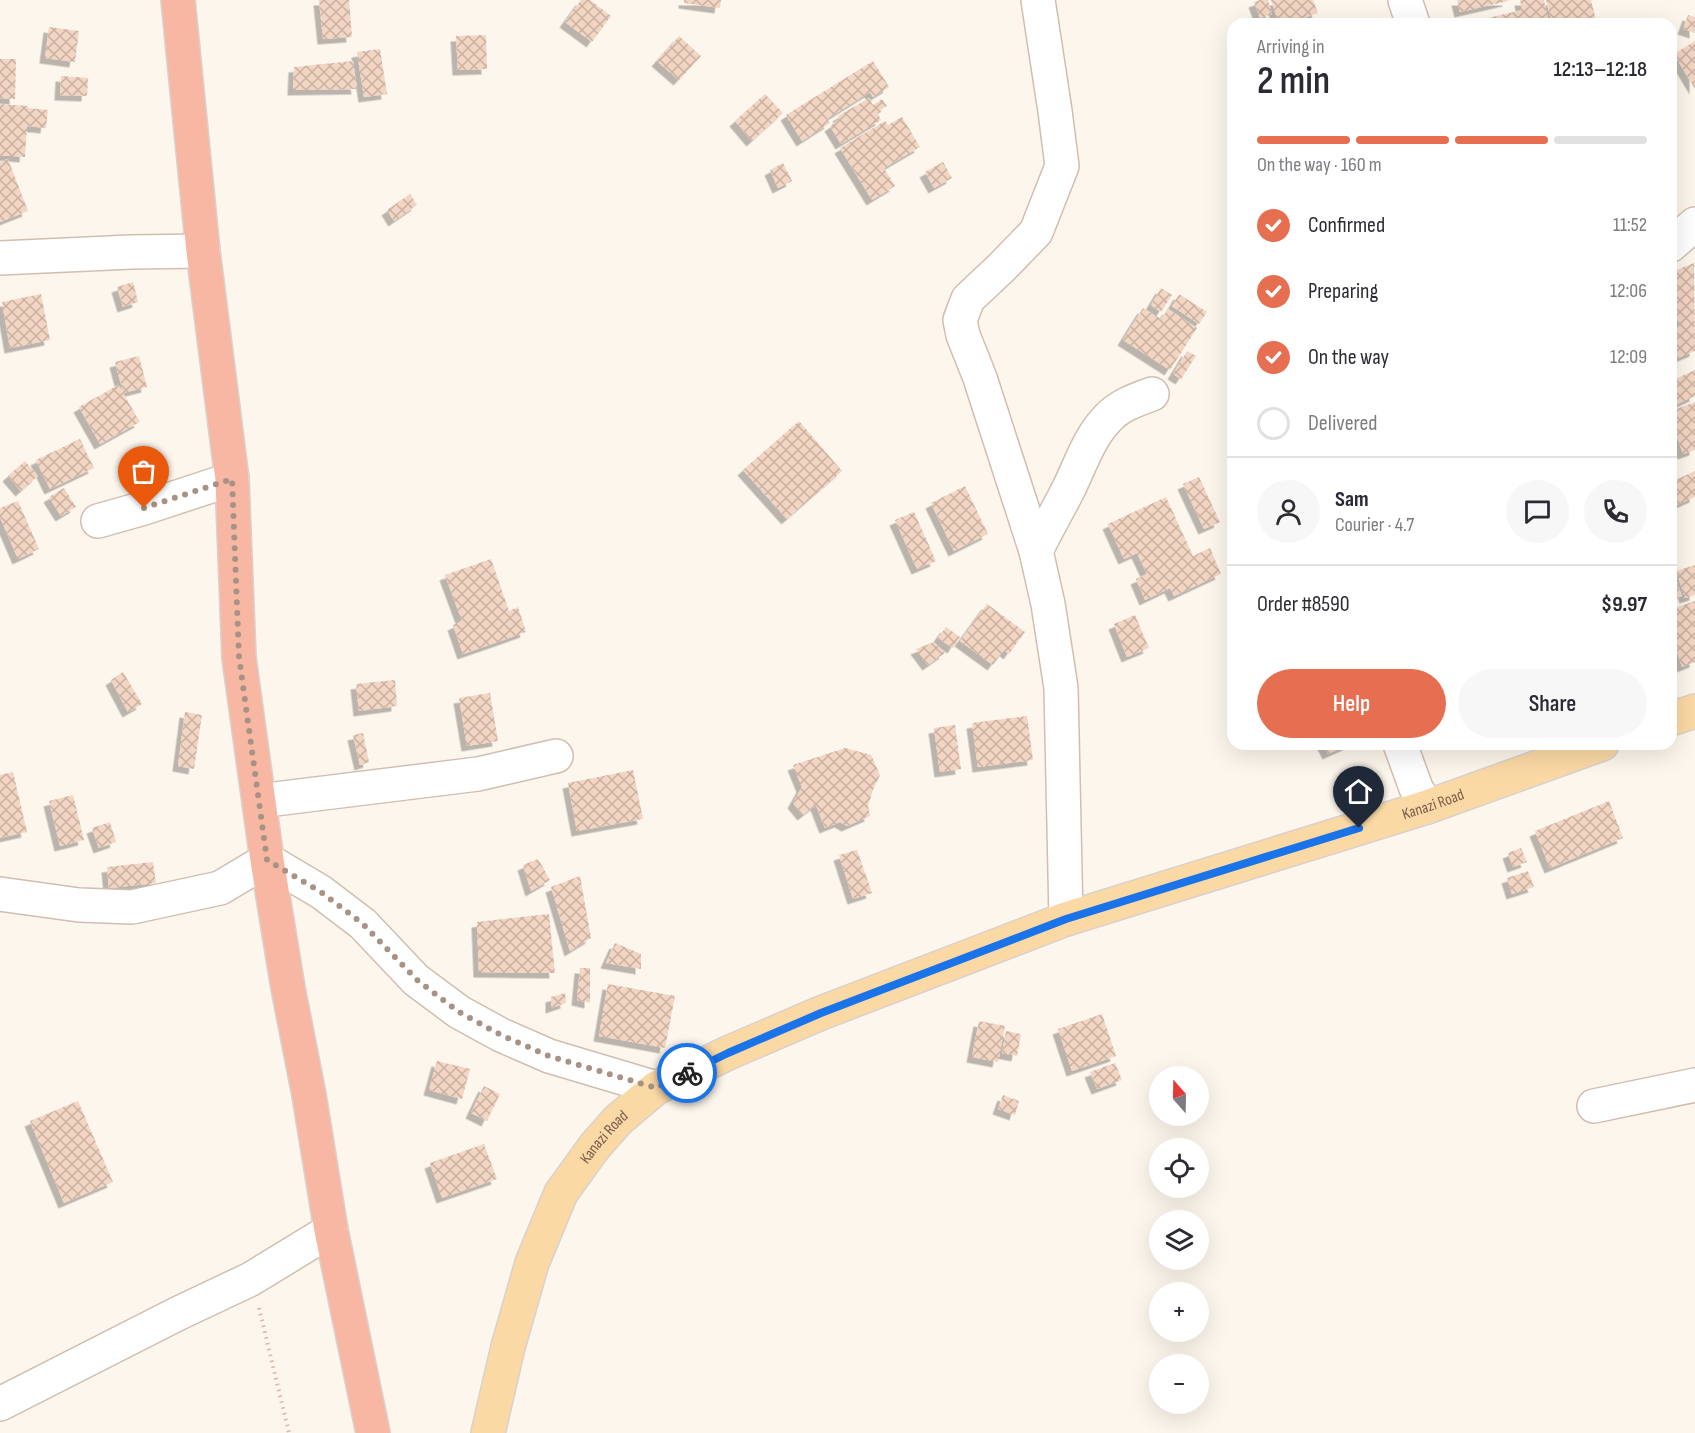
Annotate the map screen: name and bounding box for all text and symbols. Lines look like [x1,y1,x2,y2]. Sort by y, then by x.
text: Arriving in [1257,35,1325,59]
text: 12:13–12:18 [1553,56,1647,83]
text: 2 min [1257,58,1330,105]
text: On the way · 160 m [1257,153,1382,177]
icon: check [1257,209,1290,242]
text: Confirmed [1308,212,1385,239]
text: 11:52 [1613,213,1647,237]
icon: check [1257,275,1290,308]
text: Preparing [1308,278,1378,305]
text: 12:06 [1610,279,1647,303]
icon: check [1257,341,1290,374]
text: On the way [1308,344,1389,371]
text: 12:09 [1610,345,1647,369]
text: Delivered [1308,410,1377,437]
pin [118,446,169,508]
icon: bag [127,455,160,488]
button: person [1257,480,1320,543]
button: chat [1506,480,1569,543]
button: phone [1584,480,1647,543]
text: Sam [1335,486,1369,513]
text: Courier · 4.7 [1335,513,1414,537]
text: Order #8590 [1257,591,1350,618]
text: $9.97 [1601,591,1647,618]
button: Help [1257,669,1446,738]
button: Share [1458,669,1647,738]
pin [1333,766,1384,828]
icon: home [1342,775,1375,808]
street label: Kanazi Road [1400,785,1467,824]
courier [657,1043,717,1103]
icon: bike [671,1057,704,1090]
north arrow [1149,1066,1209,1126]
map controls [1149,1066,1209,1414]
street label: Kanazi Road [576,1106,632,1167]
button: locate [1149,1138,1209,1198]
button: layers [1149,1210,1209,1270]
button: + [1149,1282,1209,1342]
button: − [1149,1354,1209,1414]

